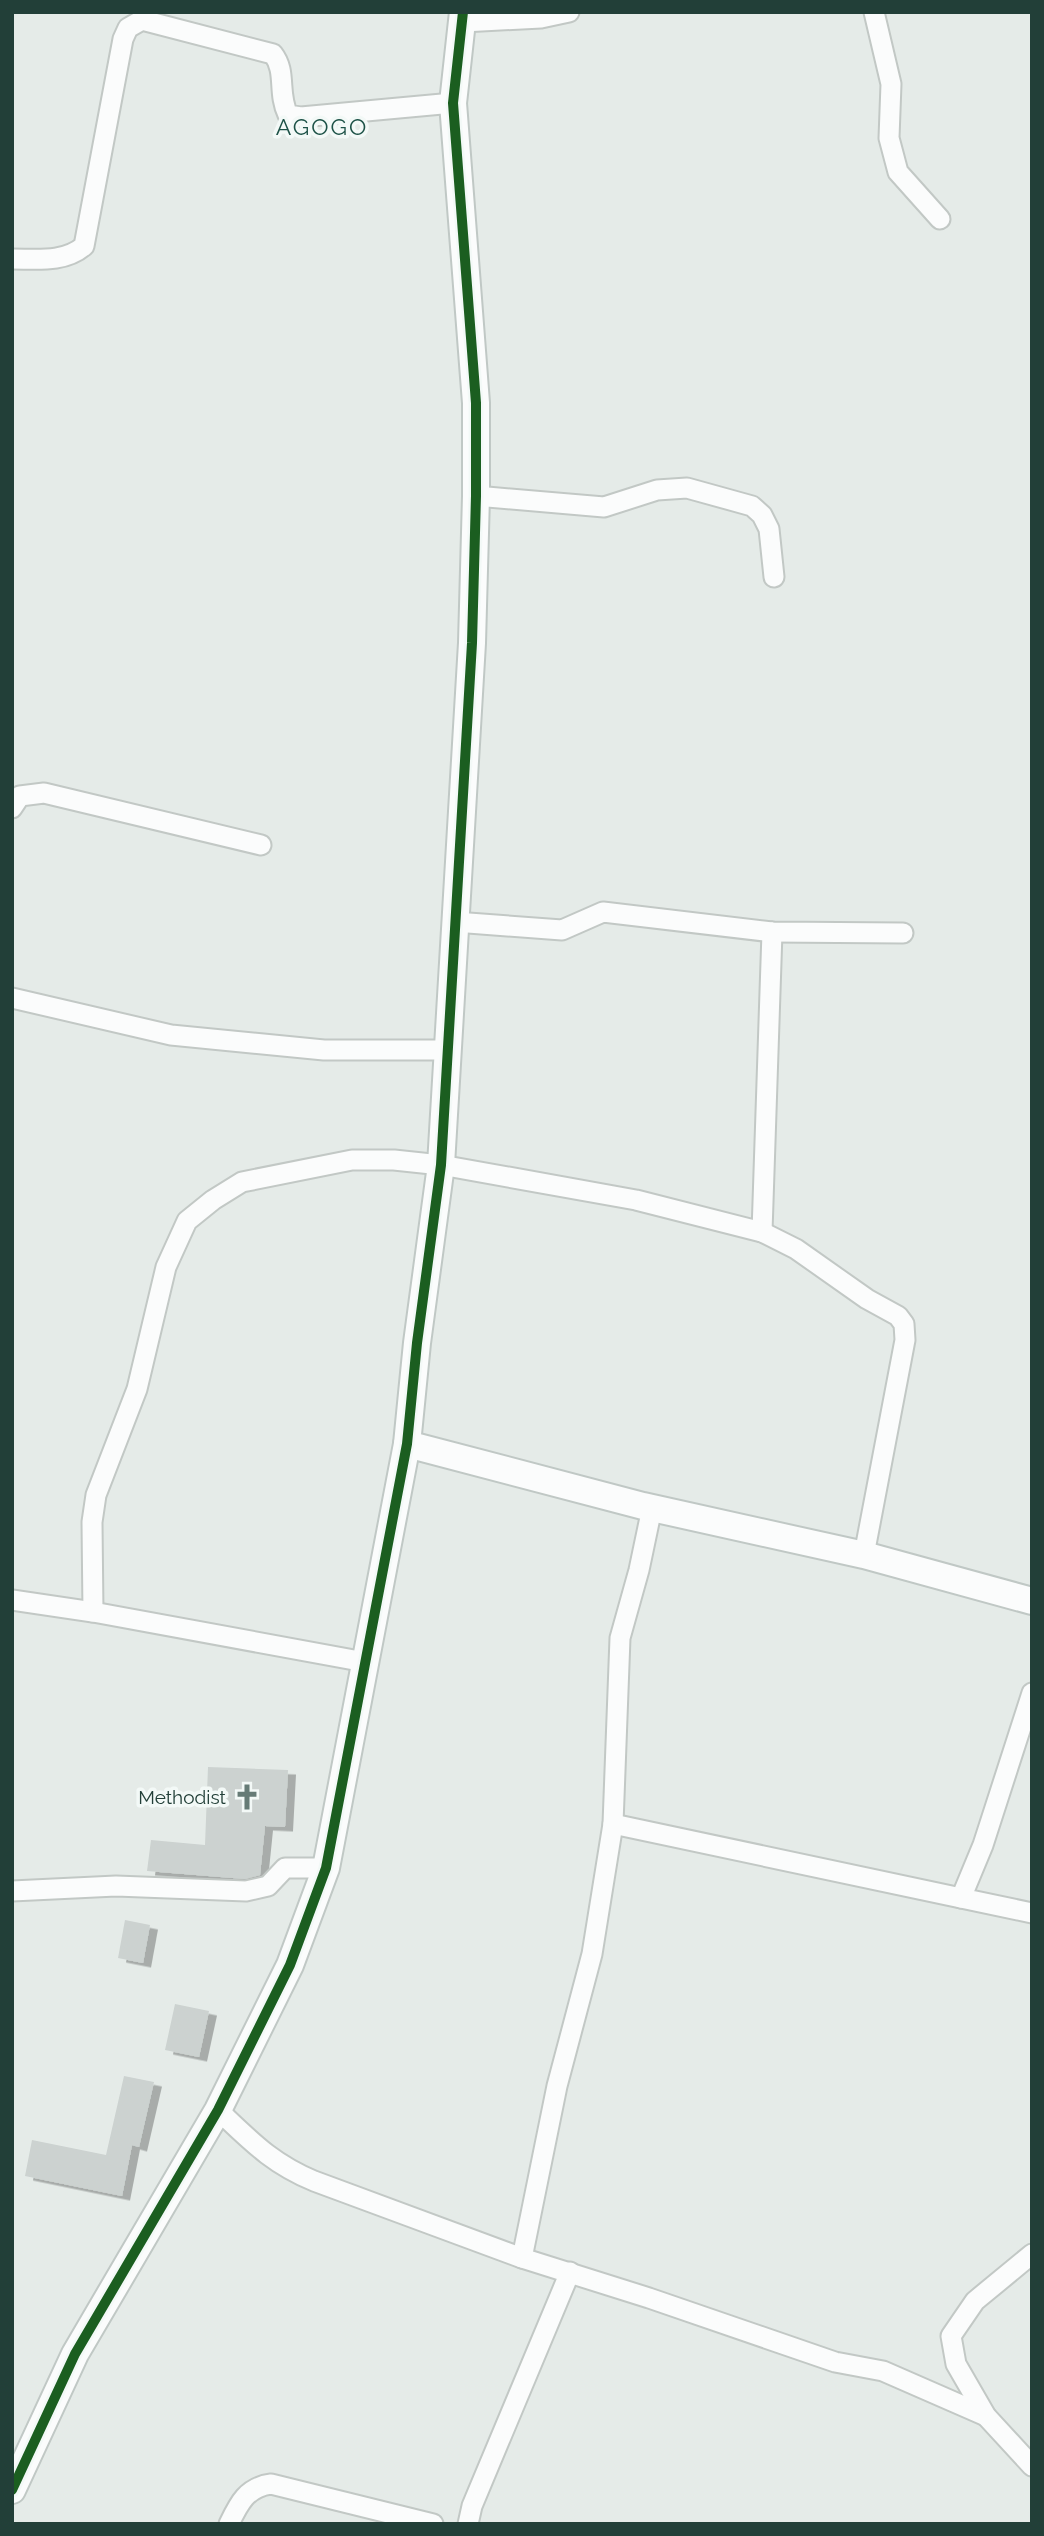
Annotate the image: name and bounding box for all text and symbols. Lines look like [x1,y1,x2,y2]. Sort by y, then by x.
district label: AGOGO [276,113,368,140]
church icon: Methodist [232,1782,262,1812]
place label: Methodist [138,1786,227,1808]

